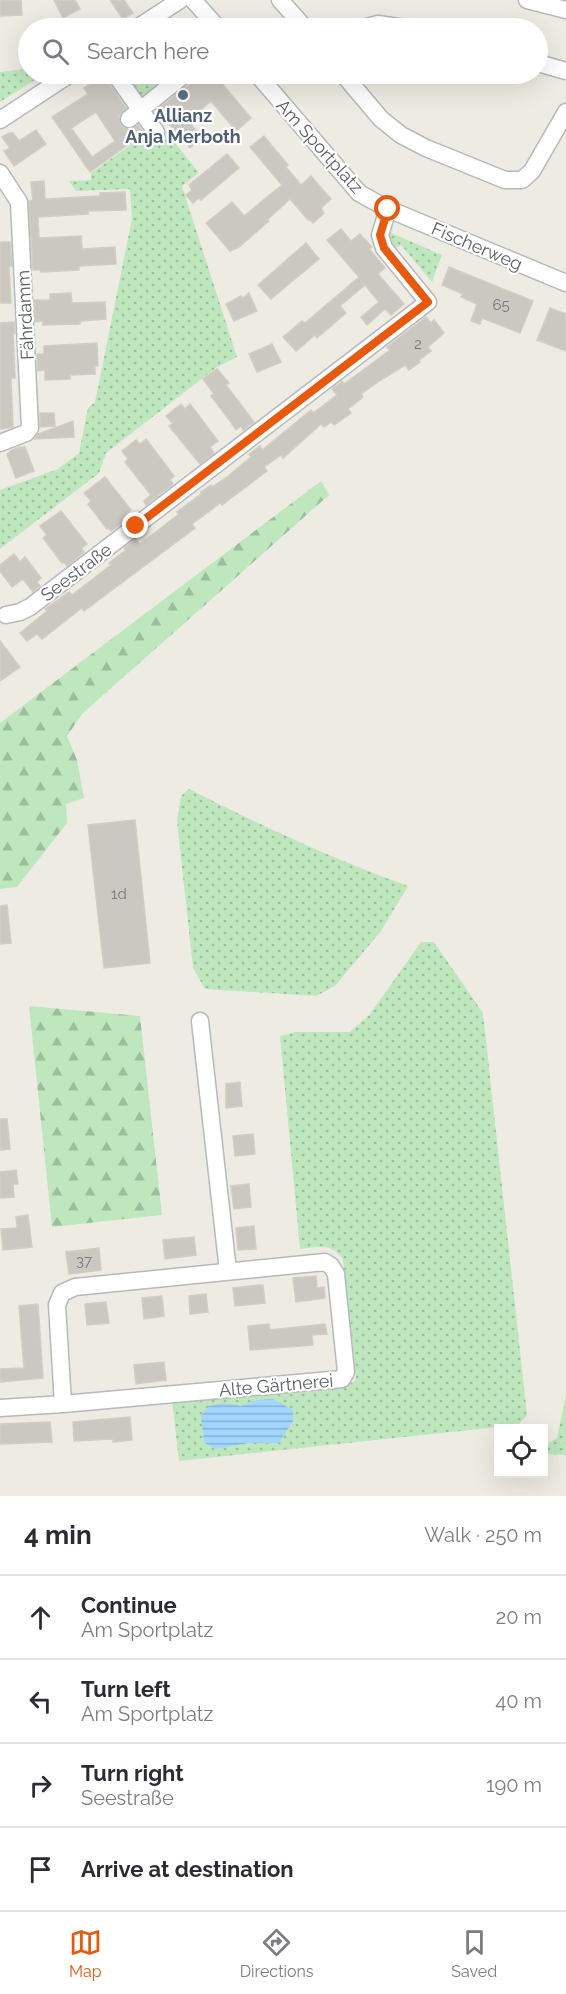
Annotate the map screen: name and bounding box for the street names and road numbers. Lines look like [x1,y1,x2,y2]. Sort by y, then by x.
street label: Am Sportplatz [272,95,368,197]
street label: Fischerweg [428,217,526,275]
street label: Fährdamm [12,270,38,360]
street label: Seestraße [36,538,116,605]
street label: Alte Gärtnerei [218,1370,334,1400]

